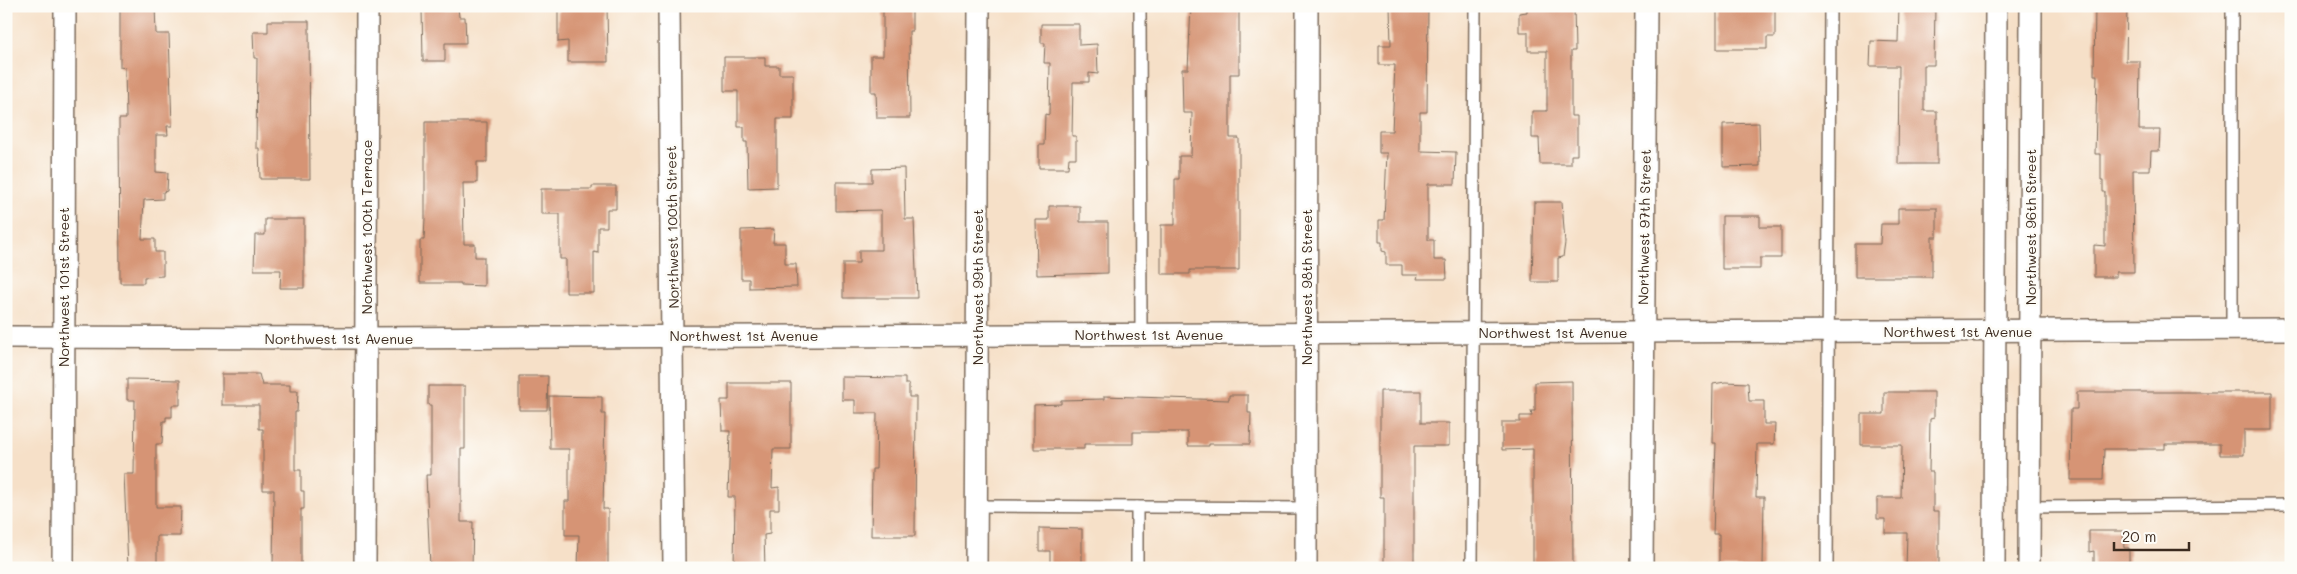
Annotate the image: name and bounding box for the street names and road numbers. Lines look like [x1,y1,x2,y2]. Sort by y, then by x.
street label: Northwest 100th Terrace [357,140,376,314]
street label: Northwest 100th Street [661,145,683,309]
street label: Northwest 97th Street [1633,149,1655,305]
street label: Northwest 96th Street [2021,149,2040,305]
street label: Northwest 101st Street [54,207,73,367]
street label: Northwest 99th Street [968,209,987,365]
street label: Northwest 98th Street [1297,209,1316,365]
street label: Northwest 1st Avenue [1884,322,2032,341]
street label: Northwest 1st Avenue [1479,323,1627,342]
street label: Northwest 1st Avenue [1075,325,1223,344]
street label: Northwest 1st Avenue [670,326,818,345]
street label: Northwest 1st Avenue [265,329,413,348]

